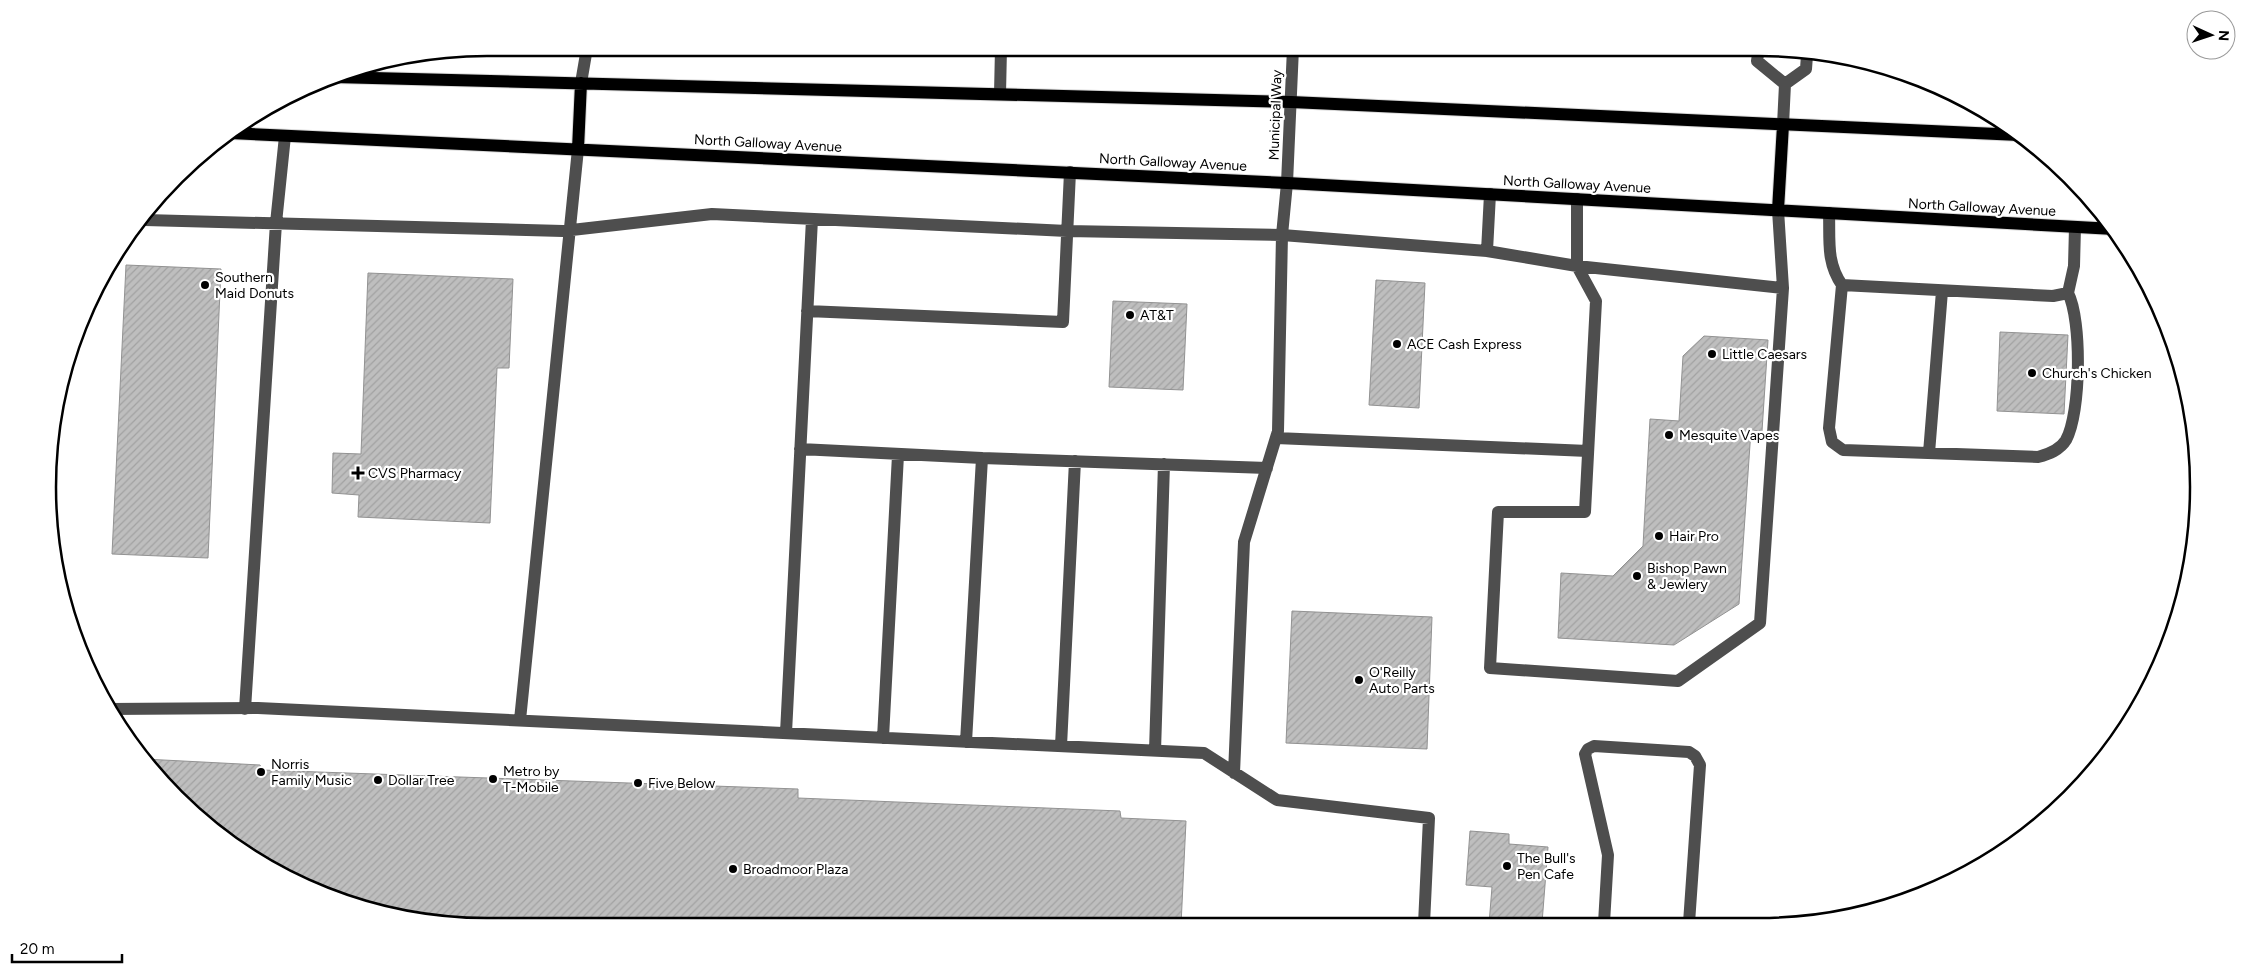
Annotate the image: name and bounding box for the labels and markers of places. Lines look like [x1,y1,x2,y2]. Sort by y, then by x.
place label: Southern Maid Donuts [215,269,294,302]
marker: Southern Maid Donuts [199,279,211,291]
place label: AT&T [1140,307,1174,324]
marker: AT&T [1124,309,1136,321]
place label: ACE Cash Express [1407,336,1522,353]
marker: ACE Cash Express [1391,338,1403,350]
place label: Little Caesars [1722,346,1807,363]
marker: Little Caesars [1706,348,1718,360]
place label: Church's Chicken [2042,365,2152,382]
marker: Church's Chicken [2026,367,2038,379]
place label: Mesquite Vapes [1679,427,1779,444]
marker: Mesquite Vapes [1663,429,1675,441]
place label: CVS Pharmacy [368,465,462,482]
marker: CVS Pharmacy [352,467,364,479]
place label: Hair Pro [1669,528,1719,545]
marker: Hair Pro [1653,530,1665,542]
place label: Bishop Pawn & Jewlery [1647,560,1727,593]
marker: Bishop Pawn & Jewlery [1631,570,1643,582]
place label: O'Reilly Auto Parts [1369,664,1435,697]
marker: O'Reilly Auto Parts [1353,674,1365,686]
place label: Norris Family Music [271,756,352,789]
place label: Metro by T-Mobile [503,763,560,796]
marker: Norris Family Music [255,766,267,778]
place label: Dollar Tree [388,772,455,789]
marker: Metro by T-Mobile [487,773,499,785]
marker: Dollar Tree [372,774,384,786]
place label: Five Below [648,775,715,792]
marker: Five Below [632,777,644,789]
place label: The Bull's Pen Cafe [1517,850,1576,883]
marker: The Bull's Pen Cafe [1501,860,1513,872]
place label: Broadmoor Plaza [743,861,848,878]
marker: Broadmoor Plaza [727,863,739,875]

